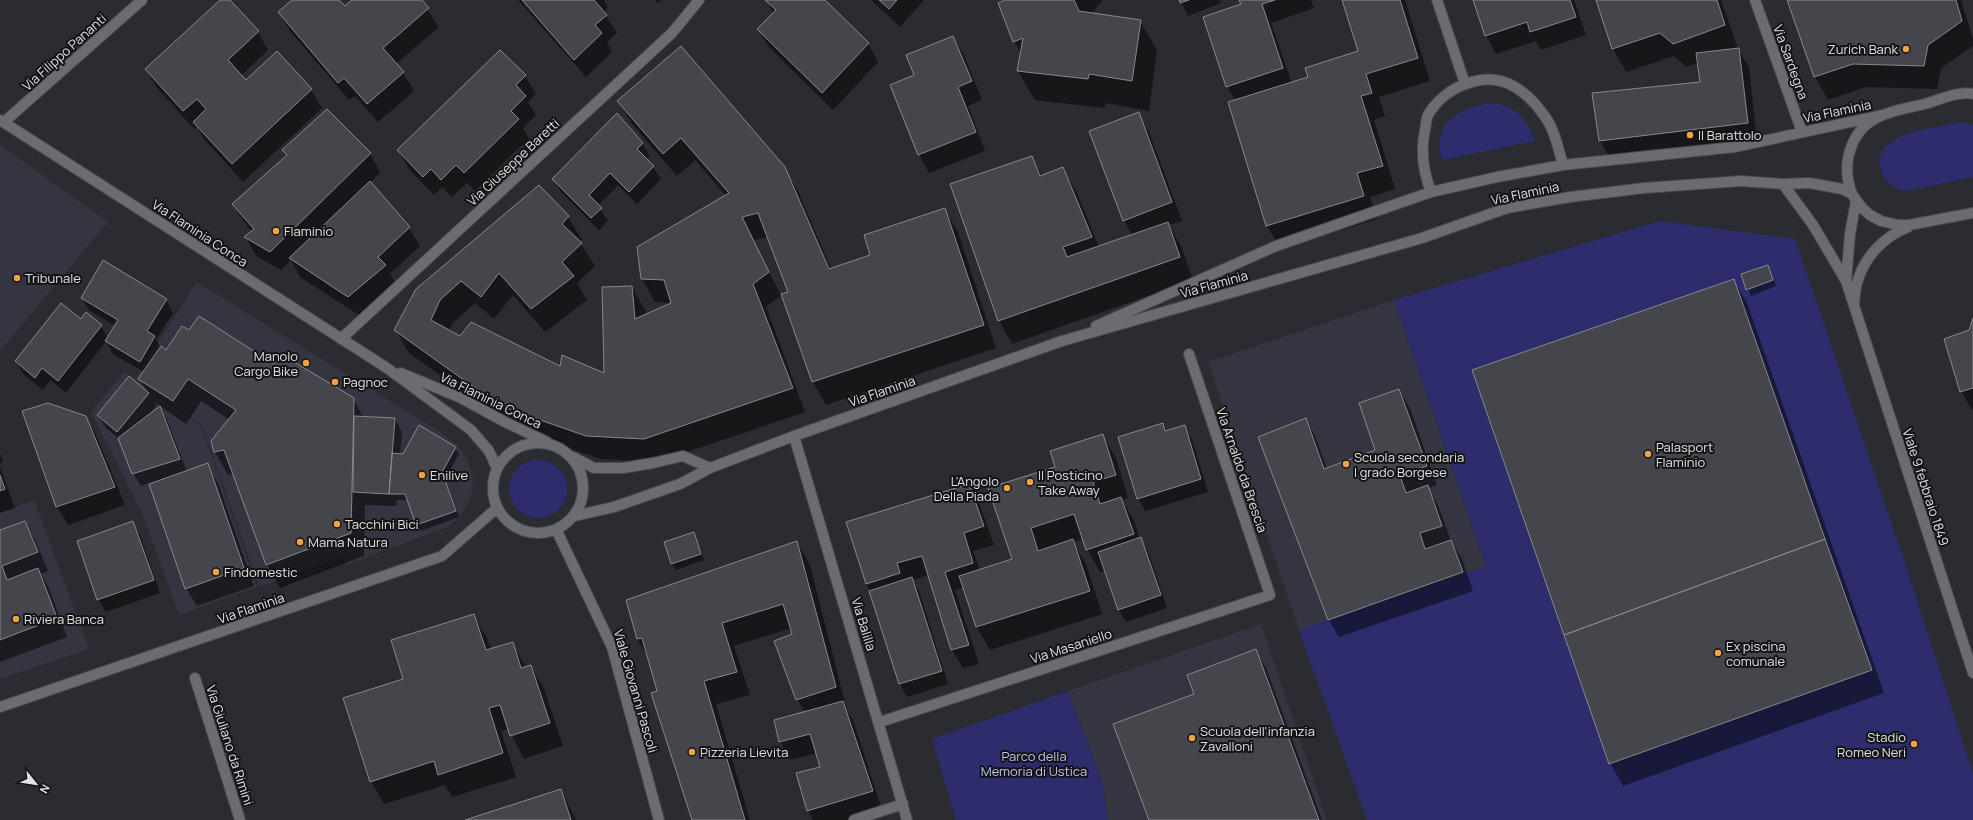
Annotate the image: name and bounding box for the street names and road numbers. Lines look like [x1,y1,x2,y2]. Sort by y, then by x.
street label: Via Filippo Pananti [18,9,110,95]
street label: Via Sardegna [1769,22,1813,102]
street label: Via Flaminia [1801,95,1873,127]
street label: Via Giuseppe Baretti [463,114,563,210]
street label: Via Flaminia [1489,177,1561,209]
street label: Via Flaminia Conca [149,195,251,271]
street label: Via Flaminia [1178,266,1250,302]
street label: Via Flaminia Conca [437,368,545,432]
street label: Via Flaminia [846,371,918,411]
street label: Via Arnaldo da Brescia [1212,405,1272,535]
street label: Viale 9 febbraio 1849 [1899,426,1953,548]
street label: Via Flaminia [215,588,287,628]
street label: Via Balilla [847,595,881,653]
street label: Via Masaniello [1028,624,1114,668]
street label: Viale Giovanni Pascoli [610,627,662,755]
street label: Via Giuliano da Rimini [202,683,258,807]

